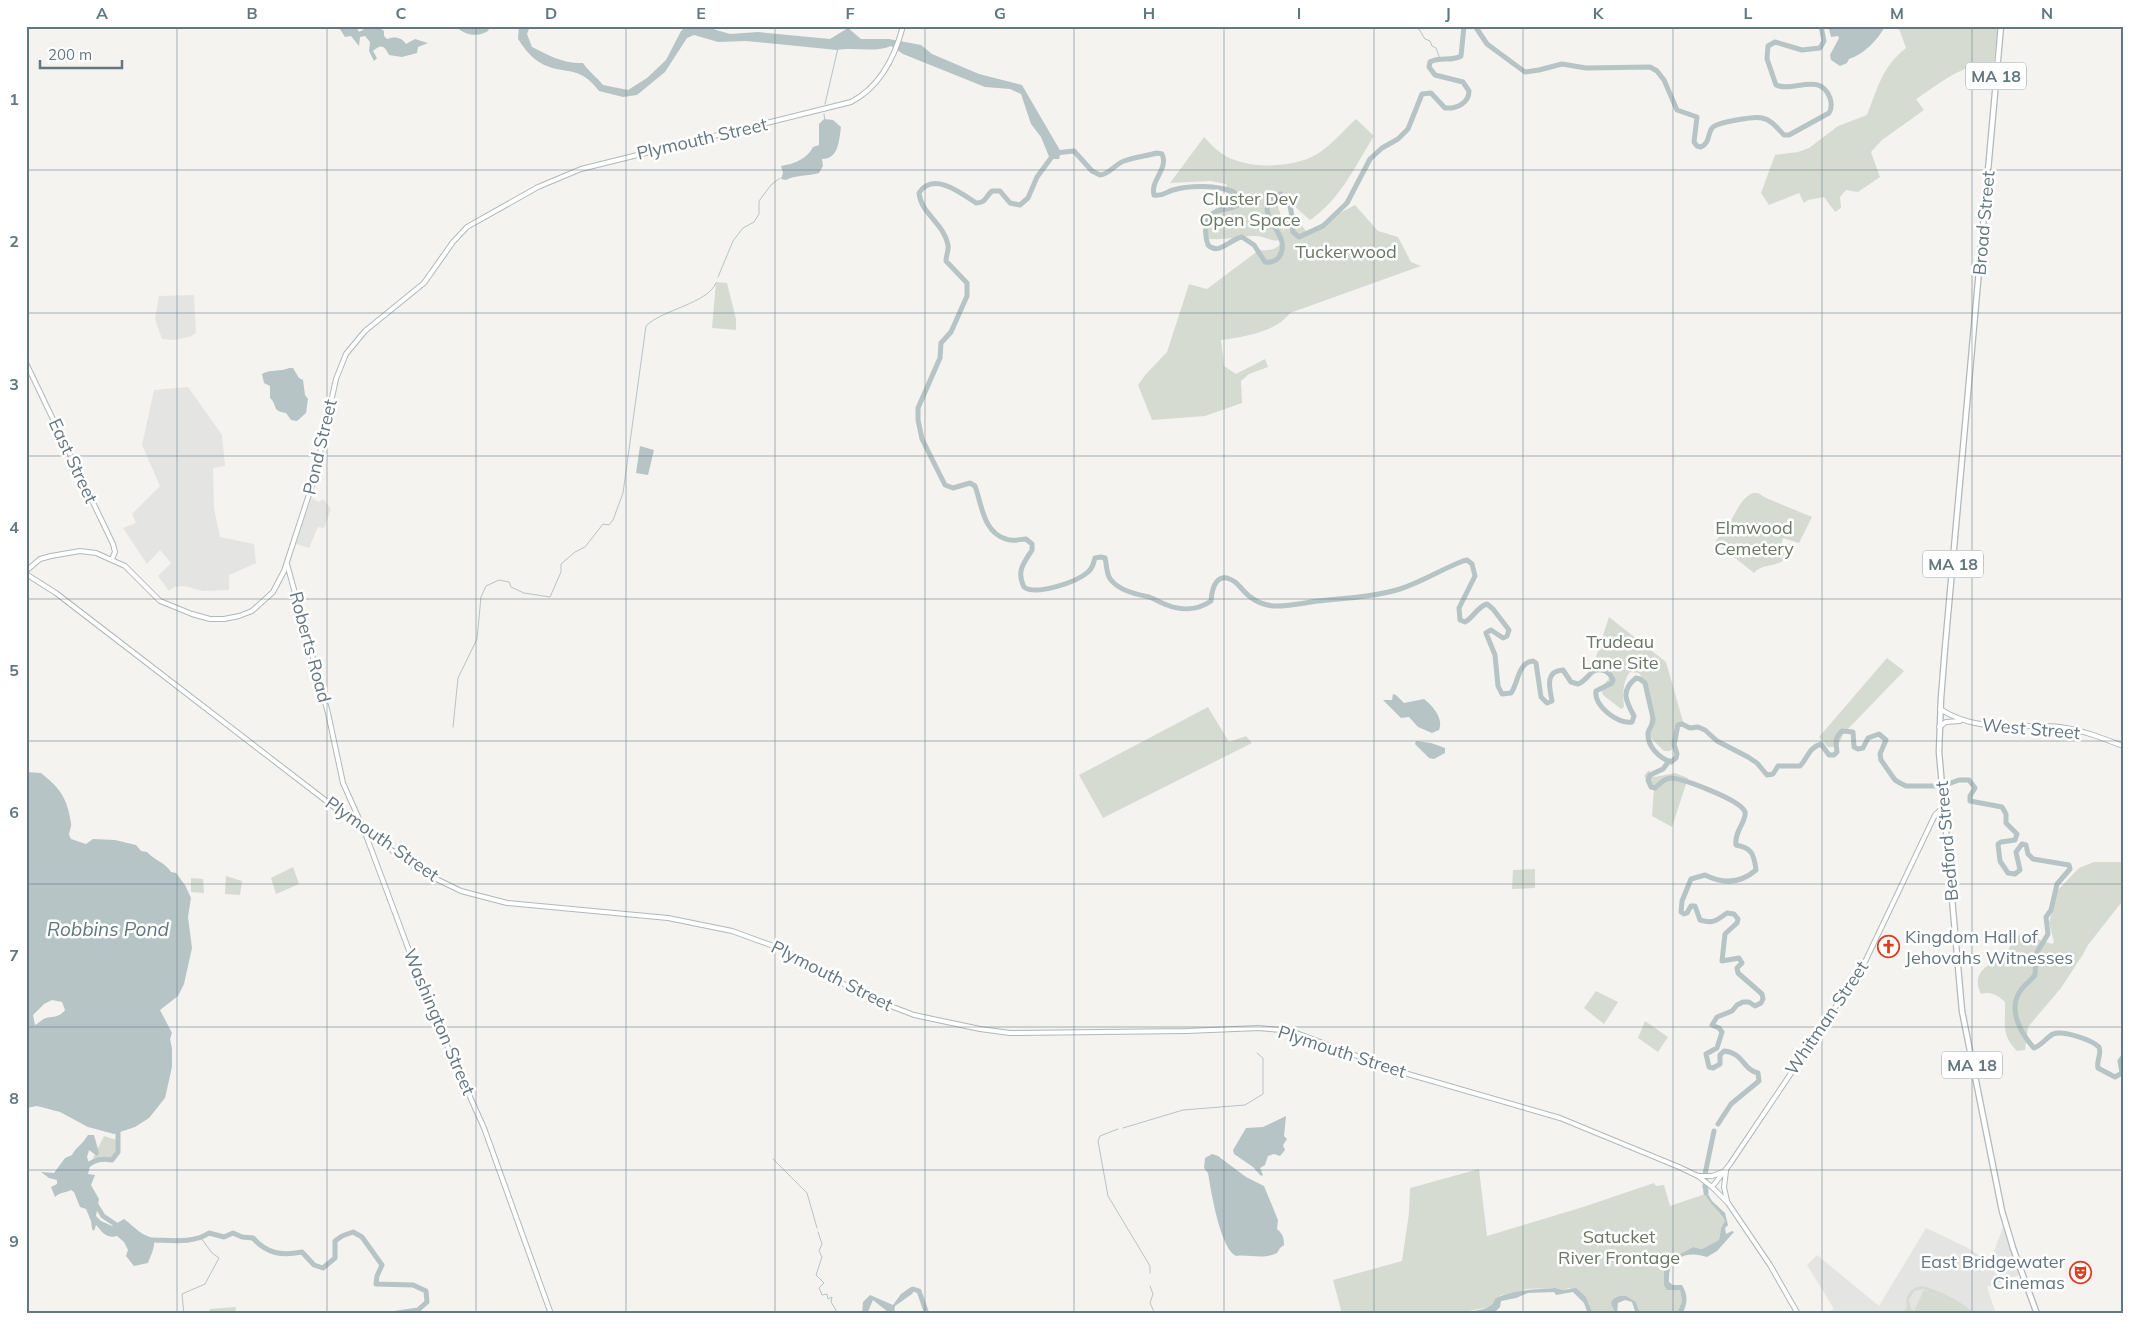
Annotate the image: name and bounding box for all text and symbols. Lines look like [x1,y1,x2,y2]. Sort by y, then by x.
text: A [96,3,108,23]
text: B [246,3,258,23]
text: C [396,3,407,23]
text: D [545,3,557,23]
text: E [696,3,706,23]
text: F [845,3,855,23]
text: G [994,3,1006,23]
text: H [1143,3,1155,23]
text: I [1297,3,1301,23]
text: J [1445,3,1451,23]
text: K [1593,3,1605,23]
text: L [1744,3,1753,23]
text: M [1890,3,1904,23]
text: N [2041,3,2053,23]
scale bar [40,38,122,70]
text: 200 m [48,45,92,64]
road number: MA 18 [1966,62,2026,90]
text: 1 [9,89,19,109]
street label: Plymouth Street [634,112,769,165]
street label: Broad Street [1967,170,2000,276]
park label: Cluster Dev Open Space [1199,187,1301,231]
text: 2 [9,231,19,251]
park label: Tuckerwood [1295,240,1397,263]
text: 3 [9,374,19,394]
street label: Pond Street [297,397,342,497]
street label: East Street [44,415,103,507]
park label: Elmwood Cemetery [1714,516,1794,560]
text: 4 [9,517,19,537]
road number: MA 18 [1923,550,1983,578]
street label: Roberts Road [285,589,336,705]
park label: Trudeau Lane Site [1581,630,1659,674]
text: 5 [9,660,19,680]
street label: West Street [1981,713,2081,744]
street label: Bedford Street [1930,780,1963,902]
street label: Plymouth Street [321,791,444,886]
text: 6 [9,802,19,822]
water label: Robbins Pond [47,917,170,941]
place label: Kingdom Hall of Jehovahs Witnesses [1905,925,2073,969]
street label: Plymouth Street [768,935,897,1016]
church icon: Kingdom Hall of Jehovahs Witnesses [1877,935,1901,959]
text: 7 [9,945,19,965]
street label: Washington Street [398,945,481,1098]
street label: Whitman Street [1780,956,1873,1079]
street label: Plymouth Street [1275,1020,1409,1083]
road number: MA 18 [1942,1052,2002,1078]
text: 8 [9,1088,19,1108]
park label: Satucket River Frontage [1558,1225,1680,1269]
text: 9 [9,1231,19,1251]
place label: East Bridgewater Cinemas [1921,1250,2065,1294]
theatre icon: East Bridgewater Cinemas [2069,1260,2093,1284]

